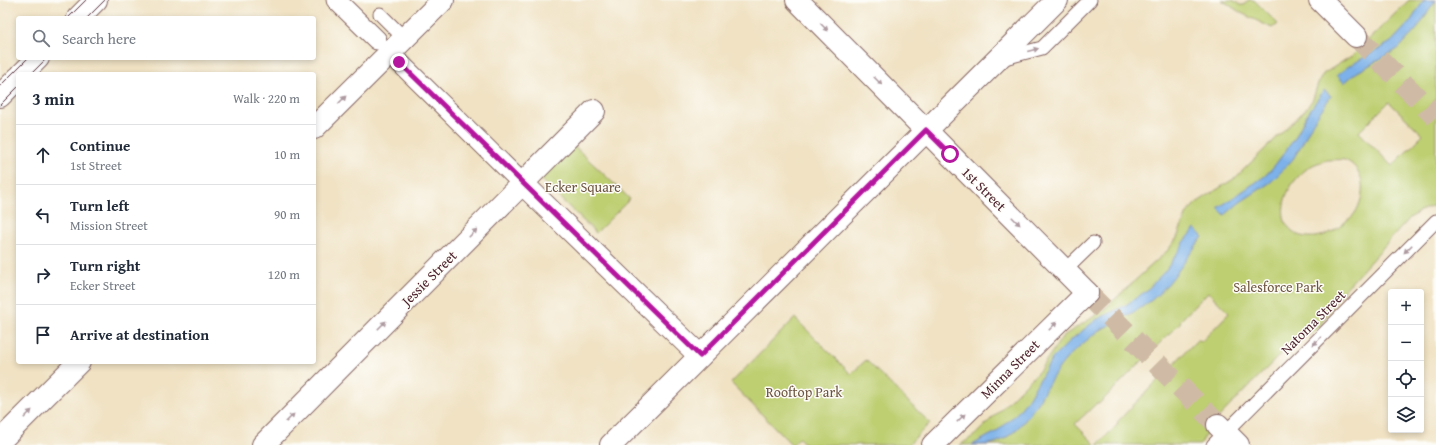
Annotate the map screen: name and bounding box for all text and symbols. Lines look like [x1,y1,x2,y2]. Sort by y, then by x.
search box [16,16,316,60]
one-way arrow [819,22,829,32]
icon: search [30,27,52,49]
text: Search here [62,28,136,49]
one-way arrow [1027,47,1040,53]
route end [390,53,408,71]
one-way arrow [873,76,882,86]
text: 3 min [32,86,74,111]
text: Walk · 220 m [233,89,300,108]
one-way arrow [337,95,347,105]
text: Continue [70,135,131,156]
icon: ahead [32,144,54,166]
text: 10 m [274,145,300,164]
route start [941,145,959,163]
text: 1st Street [70,156,122,175]
street label: 1st Street [957,162,1011,216]
park label: Ecker Square [545,177,621,197]
text: Turn left [70,195,129,216]
icon: left [32,204,54,226]
text: 90 m [274,205,300,224]
text: Mission Street [70,216,148,235]
one-way arrow [1011,216,1021,226]
one-way arrow [468,228,478,238]
one-way arrow [1404,244,1413,253]
street label: Jessie Street [395,246,461,312]
text: Turn right [70,255,141,276]
icon: right [32,264,54,286]
text: 120 m [268,265,300,284]
text: Ecker Street [70,276,136,295]
park label: Salesforce Park [1233,277,1324,297]
street label: Natoma Street [1276,285,1350,359]
map controls [1388,289,1424,433]
button: + [1388,289,1424,325]
one-way arrow [377,320,387,330]
one-way arrow [1048,321,1058,331]
icon: arrive [32,324,54,346]
text: Arrive at destination [70,324,209,345]
button: − [1388,325,1424,361]
street label: Minna Street [976,335,1044,403]
one-way arrow [1312,336,1322,346]
button: locate [1388,361,1424,397]
park label: Rooftop Park [766,382,843,402]
button: layers [1388,397,1424,433]
one-way arrow [23,409,33,419]
one-way arrow [285,413,295,422]
one-way arrow [956,413,966,422]

